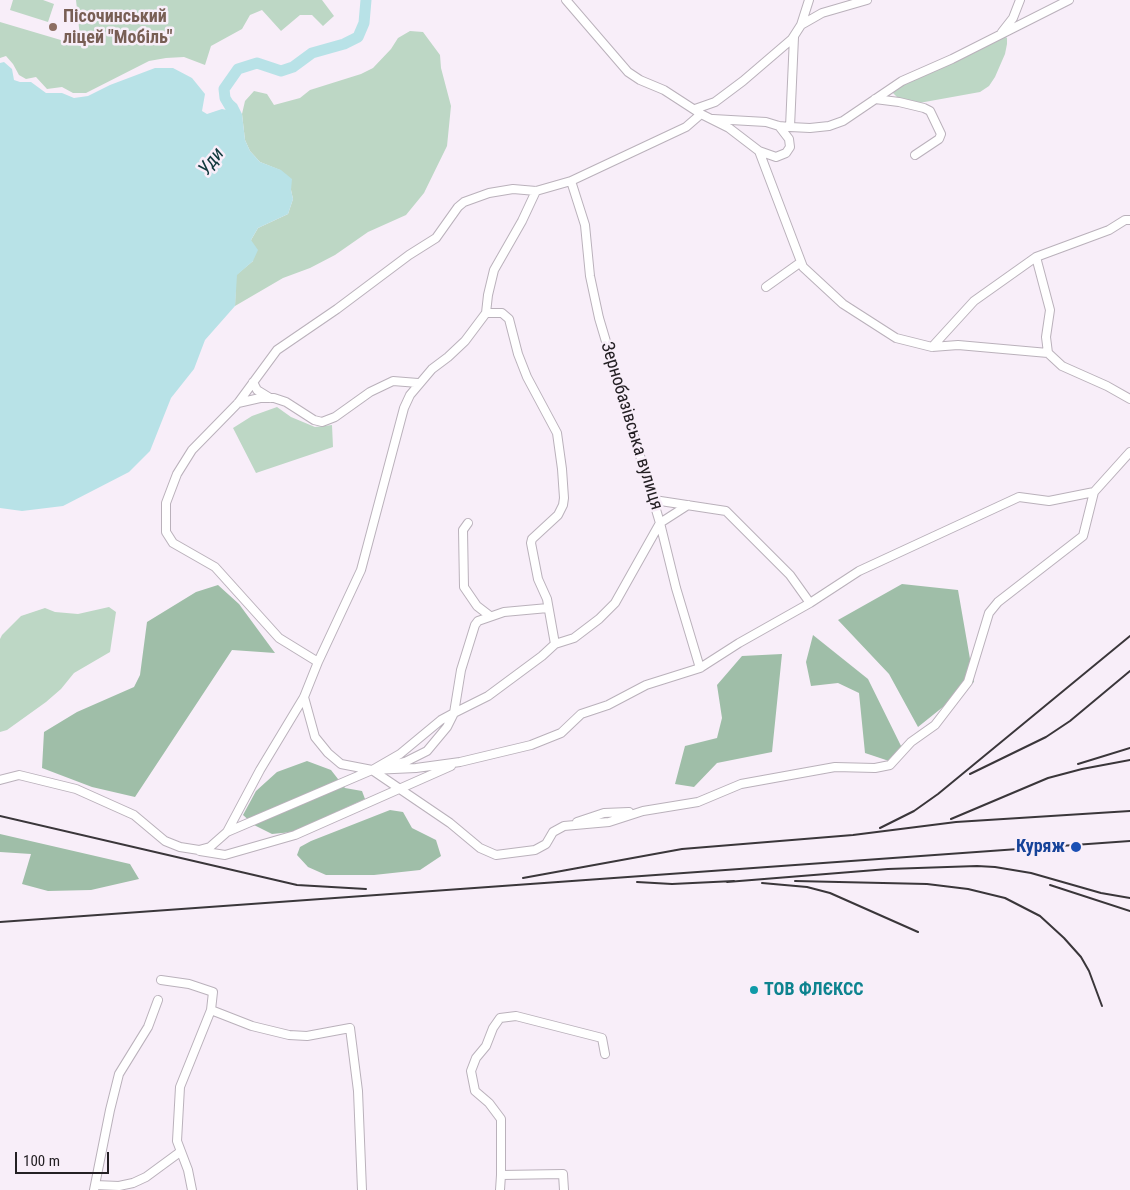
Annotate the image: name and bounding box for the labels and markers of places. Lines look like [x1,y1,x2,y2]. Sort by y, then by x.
place label: Пісочинський ліцей "Мобіль" [63,6,172,48]
marker: Пісочинський ліцей "Мобіль" [47,21,59,33]
place label: Куряж [1016,836,1065,858]
marker: Куряж [1069,840,1083,854]
place label: ТОВ ФЛЄКСС [764,979,863,1001]
marker: ТОВ ФЛЄКСС [748,984,760,996]

